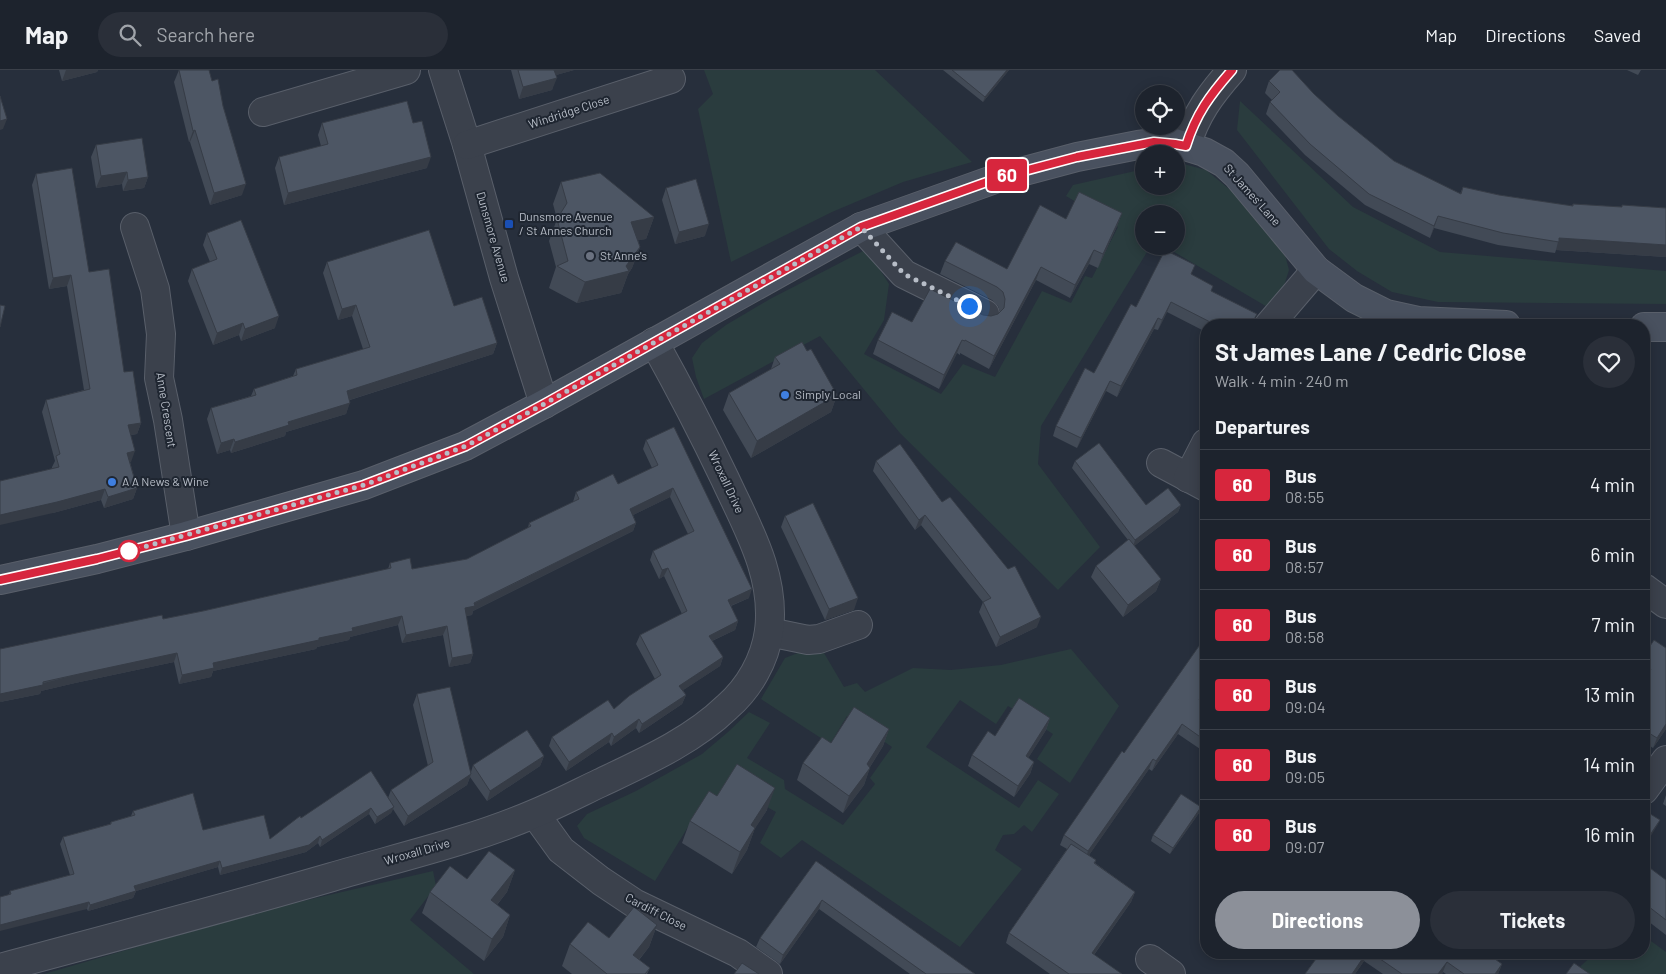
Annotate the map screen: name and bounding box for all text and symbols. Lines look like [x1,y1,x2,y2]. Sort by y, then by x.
search box [98,12,448,57]
text: Map [25,20,68,49]
icon: search [116,21,144,49]
text: Search here [156,23,255,46]
text: Map [1425,24,1457,46]
text: Directions [1485,24,1566,46]
text: Saved [1594,24,1641,46]
map controls [1135,85,1185,255]
button: locate [1135,85,1185,135]
street label: Windridge Close [526,91,611,131]
button: + [1135,145,1185,195]
line badge: 60 [984,159,1030,191]
street label: St James' Lane [1221,161,1284,228]
text: 60 [997,164,1017,186]
street label: Dunsmore Avenue [474,190,514,284]
button: − [1135,205,1185,255]
place label: Dunsmore Avenue / St Annes Church [519,209,613,237]
marker: Dunsmore Avenue / St Annes Church [503,218,515,230]
place label: St Anne's [600,248,647,262]
marker: St Anne's [584,250,596,262]
your location [957,294,982,319]
button: heart [1583,336,1635,388]
text: St James Lane / Cedric Close [1215,337,1526,366]
street label: Anne Crescent [154,371,180,448]
text: Walk · 4 min · 240 m [1215,371,1349,390]
place label: Simply Local [795,387,861,401]
marker: Simply Local [779,389,791,401]
text: Departures [1215,415,1310,438]
street label: Wroxall Drive [706,448,748,515]
text: Bus [1285,464,1317,487]
text: 4 min [1590,473,1635,496]
place label: A A News & Wine [122,474,209,488]
text: 60 [1233,474,1252,496]
marker: A A News & Wine [106,476,118,488]
text: 08:55 [1285,487,1324,506]
text: Bus [1285,534,1317,557]
unlabelled marker [118,540,140,562]
text: 6 min [1591,543,1635,566]
text: 60 [1233,544,1252,566]
text: 08:57 [1285,557,1324,576]
text: Bus [1285,604,1317,627]
text: 7 min [1591,613,1635,636]
text: 60 [1233,614,1252,636]
text: 08:58 [1285,627,1324,646]
text: Bus [1285,674,1317,697]
text: 13 min [1584,683,1635,706]
text: 60 [1233,684,1252,706]
text: 09:04 [1285,697,1326,716]
text: Bus [1285,744,1317,767]
text: 14 min [1583,753,1635,776]
text: 60 [1233,754,1252,776]
text: 09:05 [1285,767,1325,786]
text: Bus [1285,814,1317,837]
text: 16 min [1584,823,1635,846]
text: 60 [1233,824,1252,846]
street label: Wroxall Drive [382,835,451,867]
text: 09:07 [1285,837,1324,856]
street label: Cardiff Close [623,890,689,933]
button: Directions [1215,891,1420,949]
button: Tickets [1430,891,1635,949]

